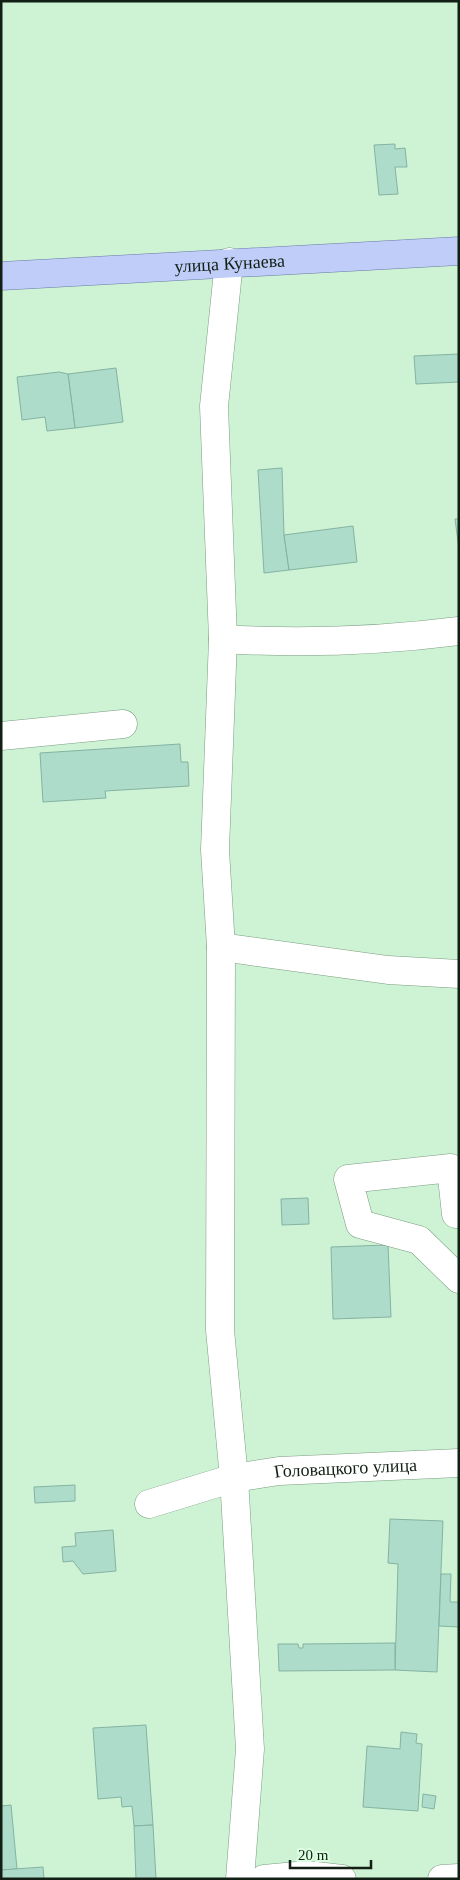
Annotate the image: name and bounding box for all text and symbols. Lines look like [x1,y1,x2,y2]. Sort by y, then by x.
street label: улица Кунаева [174,251,285,277]
street label: Головацкого улица [272,1455,418,1482]
scale bar [290,1838,371,1870]
text: 20 m [298,1847,329,1863]

